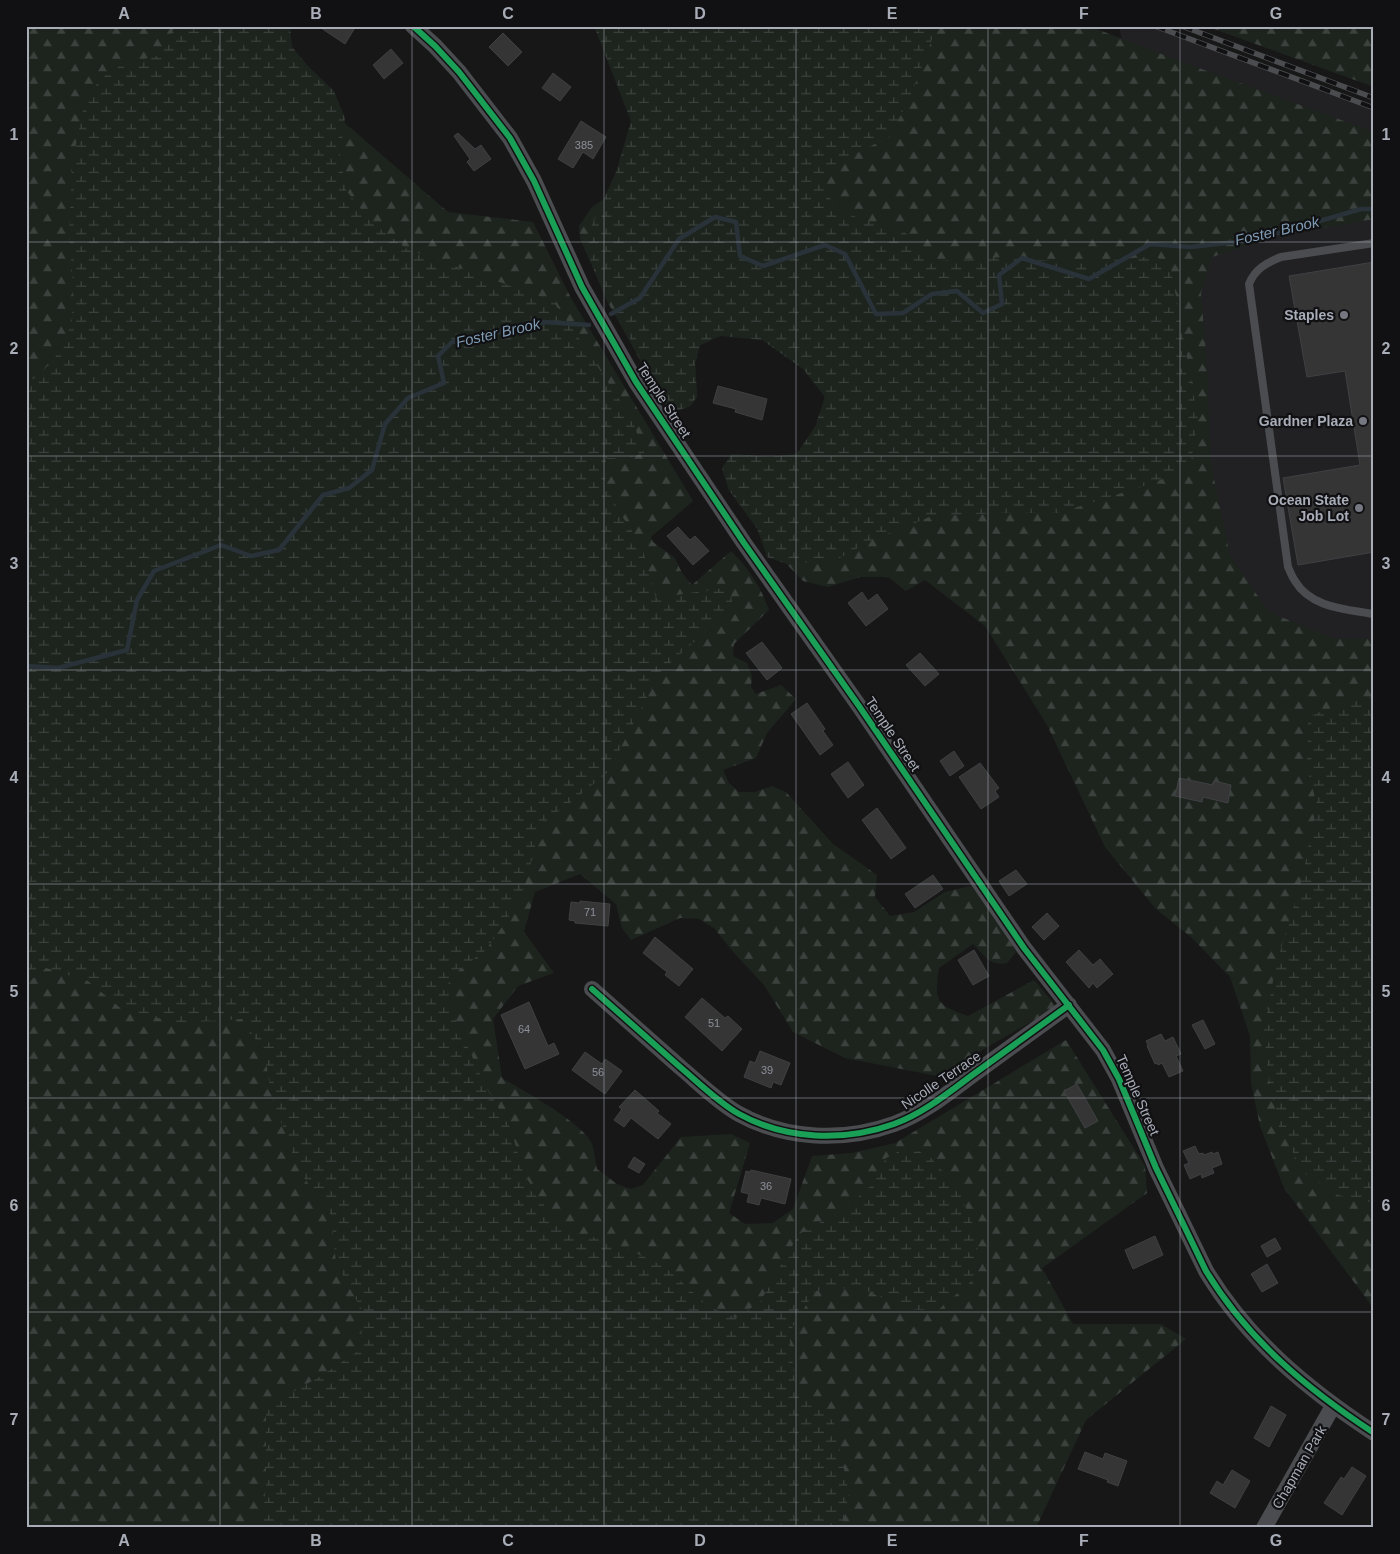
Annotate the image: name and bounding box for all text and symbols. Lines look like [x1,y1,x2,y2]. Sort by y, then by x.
text: A [118,5,130,22]
text: B [310,5,322,22]
text: C [502,5,514,22]
text: D [694,5,706,22]
text: E [887,5,898,22]
text: F [1079,5,1089,22]
text: G [1270,5,1282,22]
text: 1 [10,126,19,143]
text: 1 [1382,126,1391,143]
house number: 385 [575,139,593,151]
water label: Foster Brook [1233,212,1322,248]
place label: Staples [1284,307,1334,323]
marker: Staples [1338,309,1350,321]
water label: Foster Brook [454,314,543,350]
text: 2 [10,340,19,357]
text: 2 [1382,340,1391,357]
street label: Temple Street [634,359,694,441]
place label: Gardner Plaza [1259,413,1353,429]
marker: Gardner Plaza [1357,415,1369,427]
place label: Ocean State Job Lot [1268,492,1349,524]
marker: Ocean State Job Lot [1353,502,1365,514]
text: 3 [10,555,19,572]
text: 3 [1382,555,1391,572]
street label: Temple Street [862,694,924,774]
text: 4 [10,769,19,786]
text: 4 [1382,769,1391,786]
house number: 71 [584,906,596,918]
text: 5 [10,983,19,1000]
text: 5 [1382,983,1391,1000]
house number: 51 [708,1017,720,1029]
house number: 64 [518,1023,530,1035]
street label: Nicolle Terrace [898,1047,984,1112]
street label: Temple Street [1113,1052,1163,1138]
house number: 39 [761,1064,773,1076]
house number: 56 [592,1066,604,1078]
house number: 36 [760,1180,772,1192]
text: 6 [10,1197,19,1214]
text: 6 [1382,1197,1391,1214]
text: 7 [10,1411,19,1428]
text: 7 [1382,1411,1391,1428]
street label: Chapman Park [1269,1422,1330,1511]
text: A [118,1532,130,1549]
text: B [310,1532,322,1549]
text: C [502,1532,514,1549]
text: D [694,1532,706,1549]
text: E [887,1532,898,1549]
text: F [1079,1532,1089,1549]
text: G [1270,1532,1282,1549]

